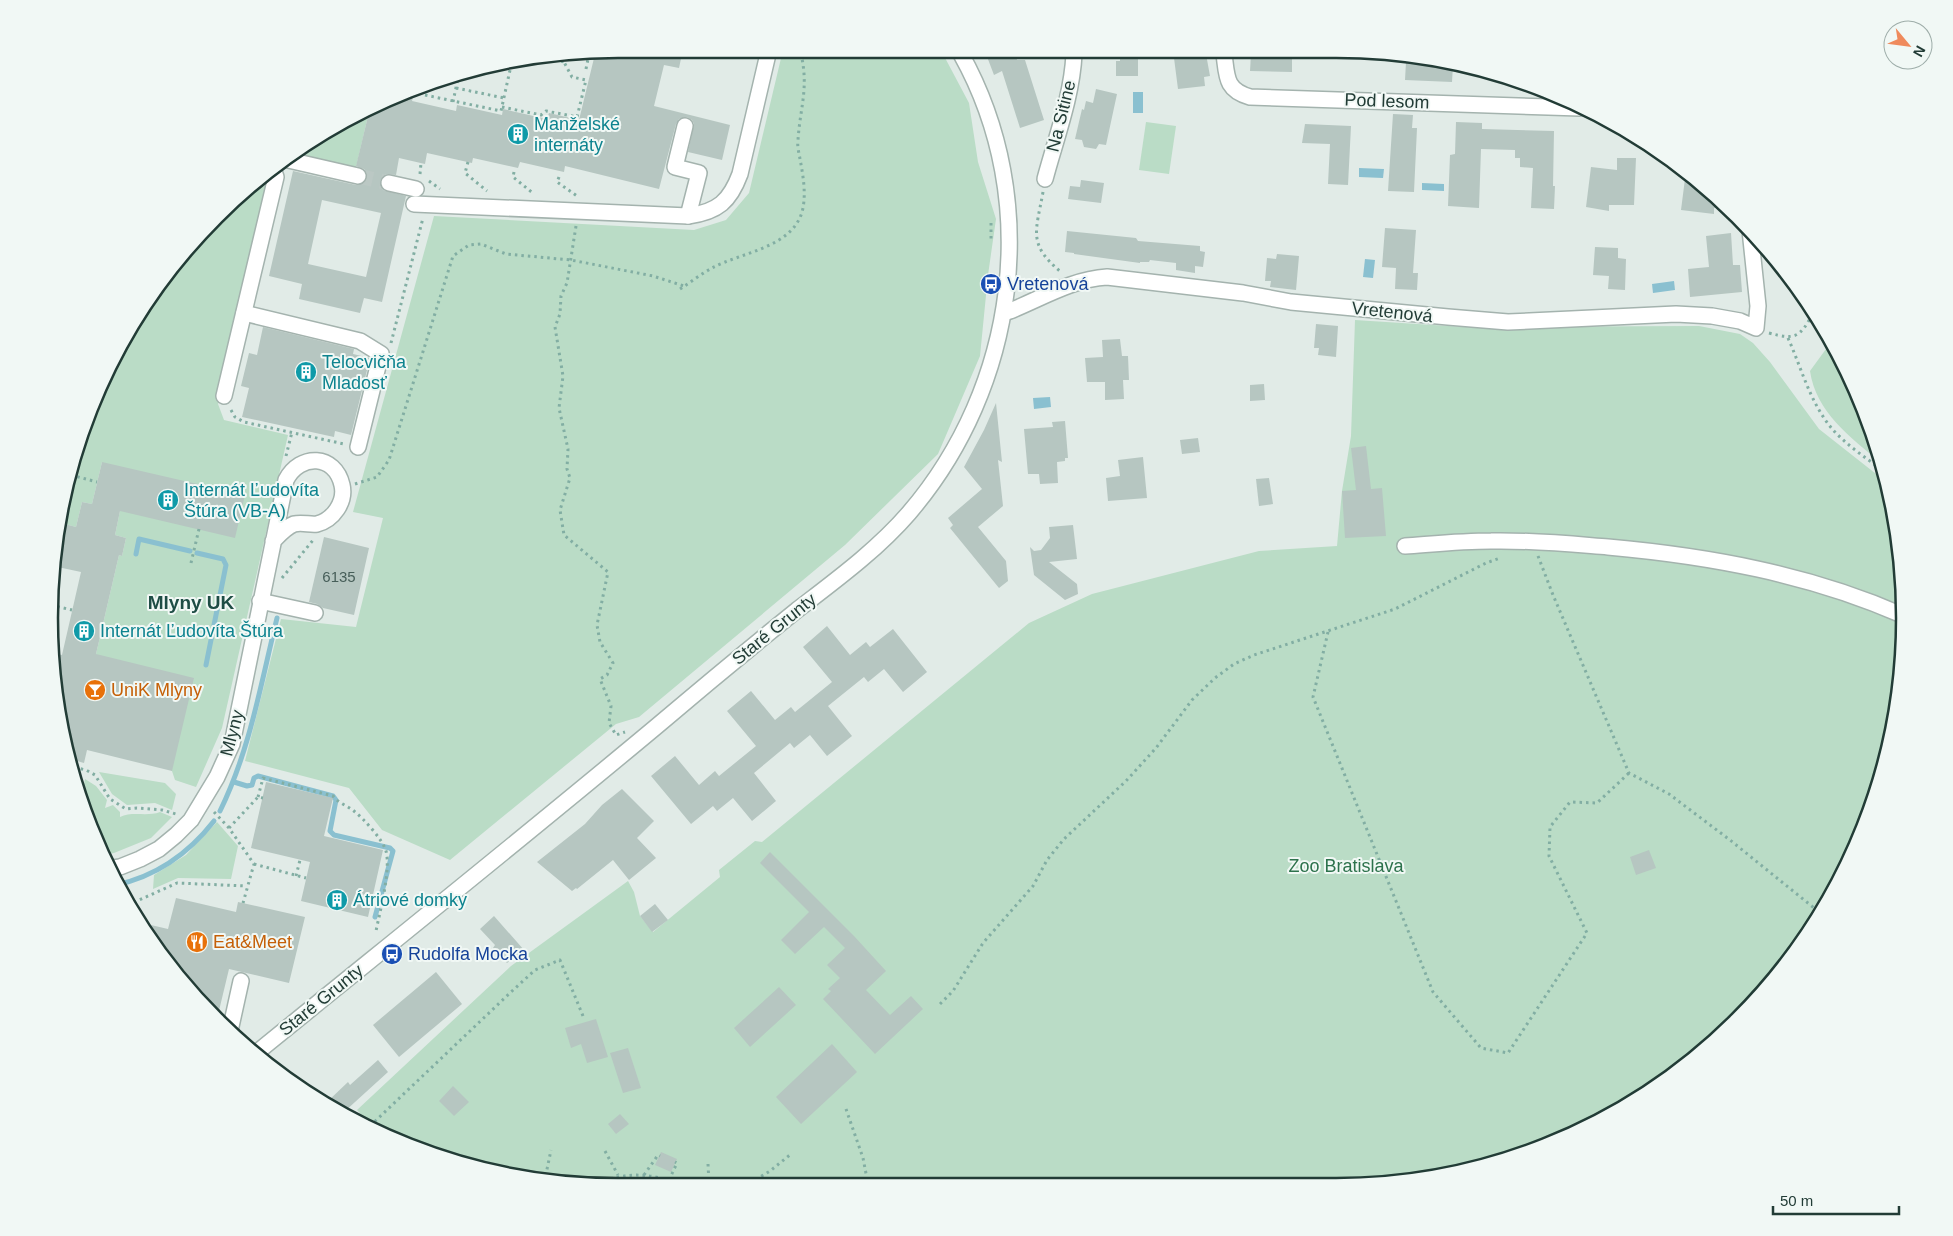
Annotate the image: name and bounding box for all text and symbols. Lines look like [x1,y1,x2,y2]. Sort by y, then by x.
north arrow [1883,20,1933,70]
text: N [1910,43,1929,60]
street label: Na Sitine [1042,78,1080,154]
street label: Pod lesom [1344,90,1430,112]
place label: Manželské internáty [534,114,620,155]
building icon: Manželské internáty [506,122,530,146]
bus stop icon: Vretenová [979,272,1003,296]
place label: Vretenová [1007,274,1089,294]
street label: Vretenová [1350,298,1434,326]
place label: Telocvičňa Mladosť [322,352,407,393]
building icon: Telocvičňa Mladosť [294,360,318,384]
place label: Internát Ľudovíta Štúra (VB-A) [184,480,320,521]
building icon: Internát Ľudovíta Štúra (VB-A) [156,488,180,512]
house number: 6135 [322,568,356,585]
street label: Staré Grunty [728,589,820,669]
district label: Mlyny UK [148,592,235,613]
building icon: Internát Ľudovíta Štúra [72,619,96,643]
place label: Internát Ľudovíta Štúra [100,620,284,641]
bar icon: UniK Mlyny [83,678,107,702]
place label: UniK Mlyny [111,680,202,700]
street label: Mlyny [216,708,248,758]
park label: Zoo Bratislava [1288,856,1405,876]
building icon: Átriové domky [325,888,349,912]
place label: Átriové domky [353,890,467,910]
restaurant icon: Eat&Meet [185,930,209,954]
place label: Eat&Meet [213,932,292,952]
bus stop icon: Rudolfa Mocka [380,942,404,966]
place label: Rudolfa Mocka [408,944,529,964]
street label: Staré Grunty [275,960,367,1040]
scale bar [1773,1184,1899,1216]
text: 50 m [1780,1192,1813,1209]

